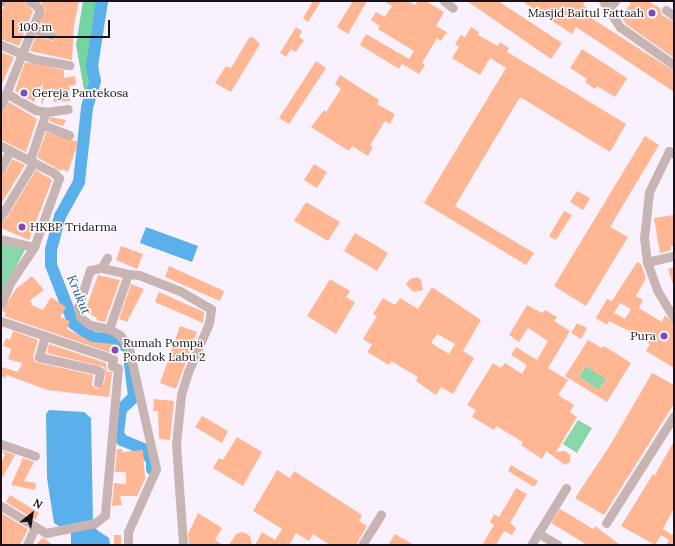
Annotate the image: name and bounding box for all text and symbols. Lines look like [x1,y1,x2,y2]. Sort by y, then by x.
place label: Masjid Baitul Fattaah [528,6,644,20]
marker: Masjid Baitul Fattaah [647,8,657,18]
scale bar [14,12,112,38]
text: 100 m [19,19,52,34]
place label: Gereja Pantekosa [32,86,129,100]
marker: Gereja Pantekosa [19,88,29,98]
place label: HKBP Tridarma [30,220,117,234]
marker: HKBP Tridarma [17,222,27,232]
water label: Krukut [63,273,93,317]
place label: Pura [630,329,656,343]
marker: Pura [659,331,669,341]
place label: Rumah Pompa Pondok Labu 2 [123,336,205,364]
marker: Rumah Pompa Pondok Labu 2 [110,345,120,355]
north arrow [12,494,52,534]
text: N [31,495,45,512]

